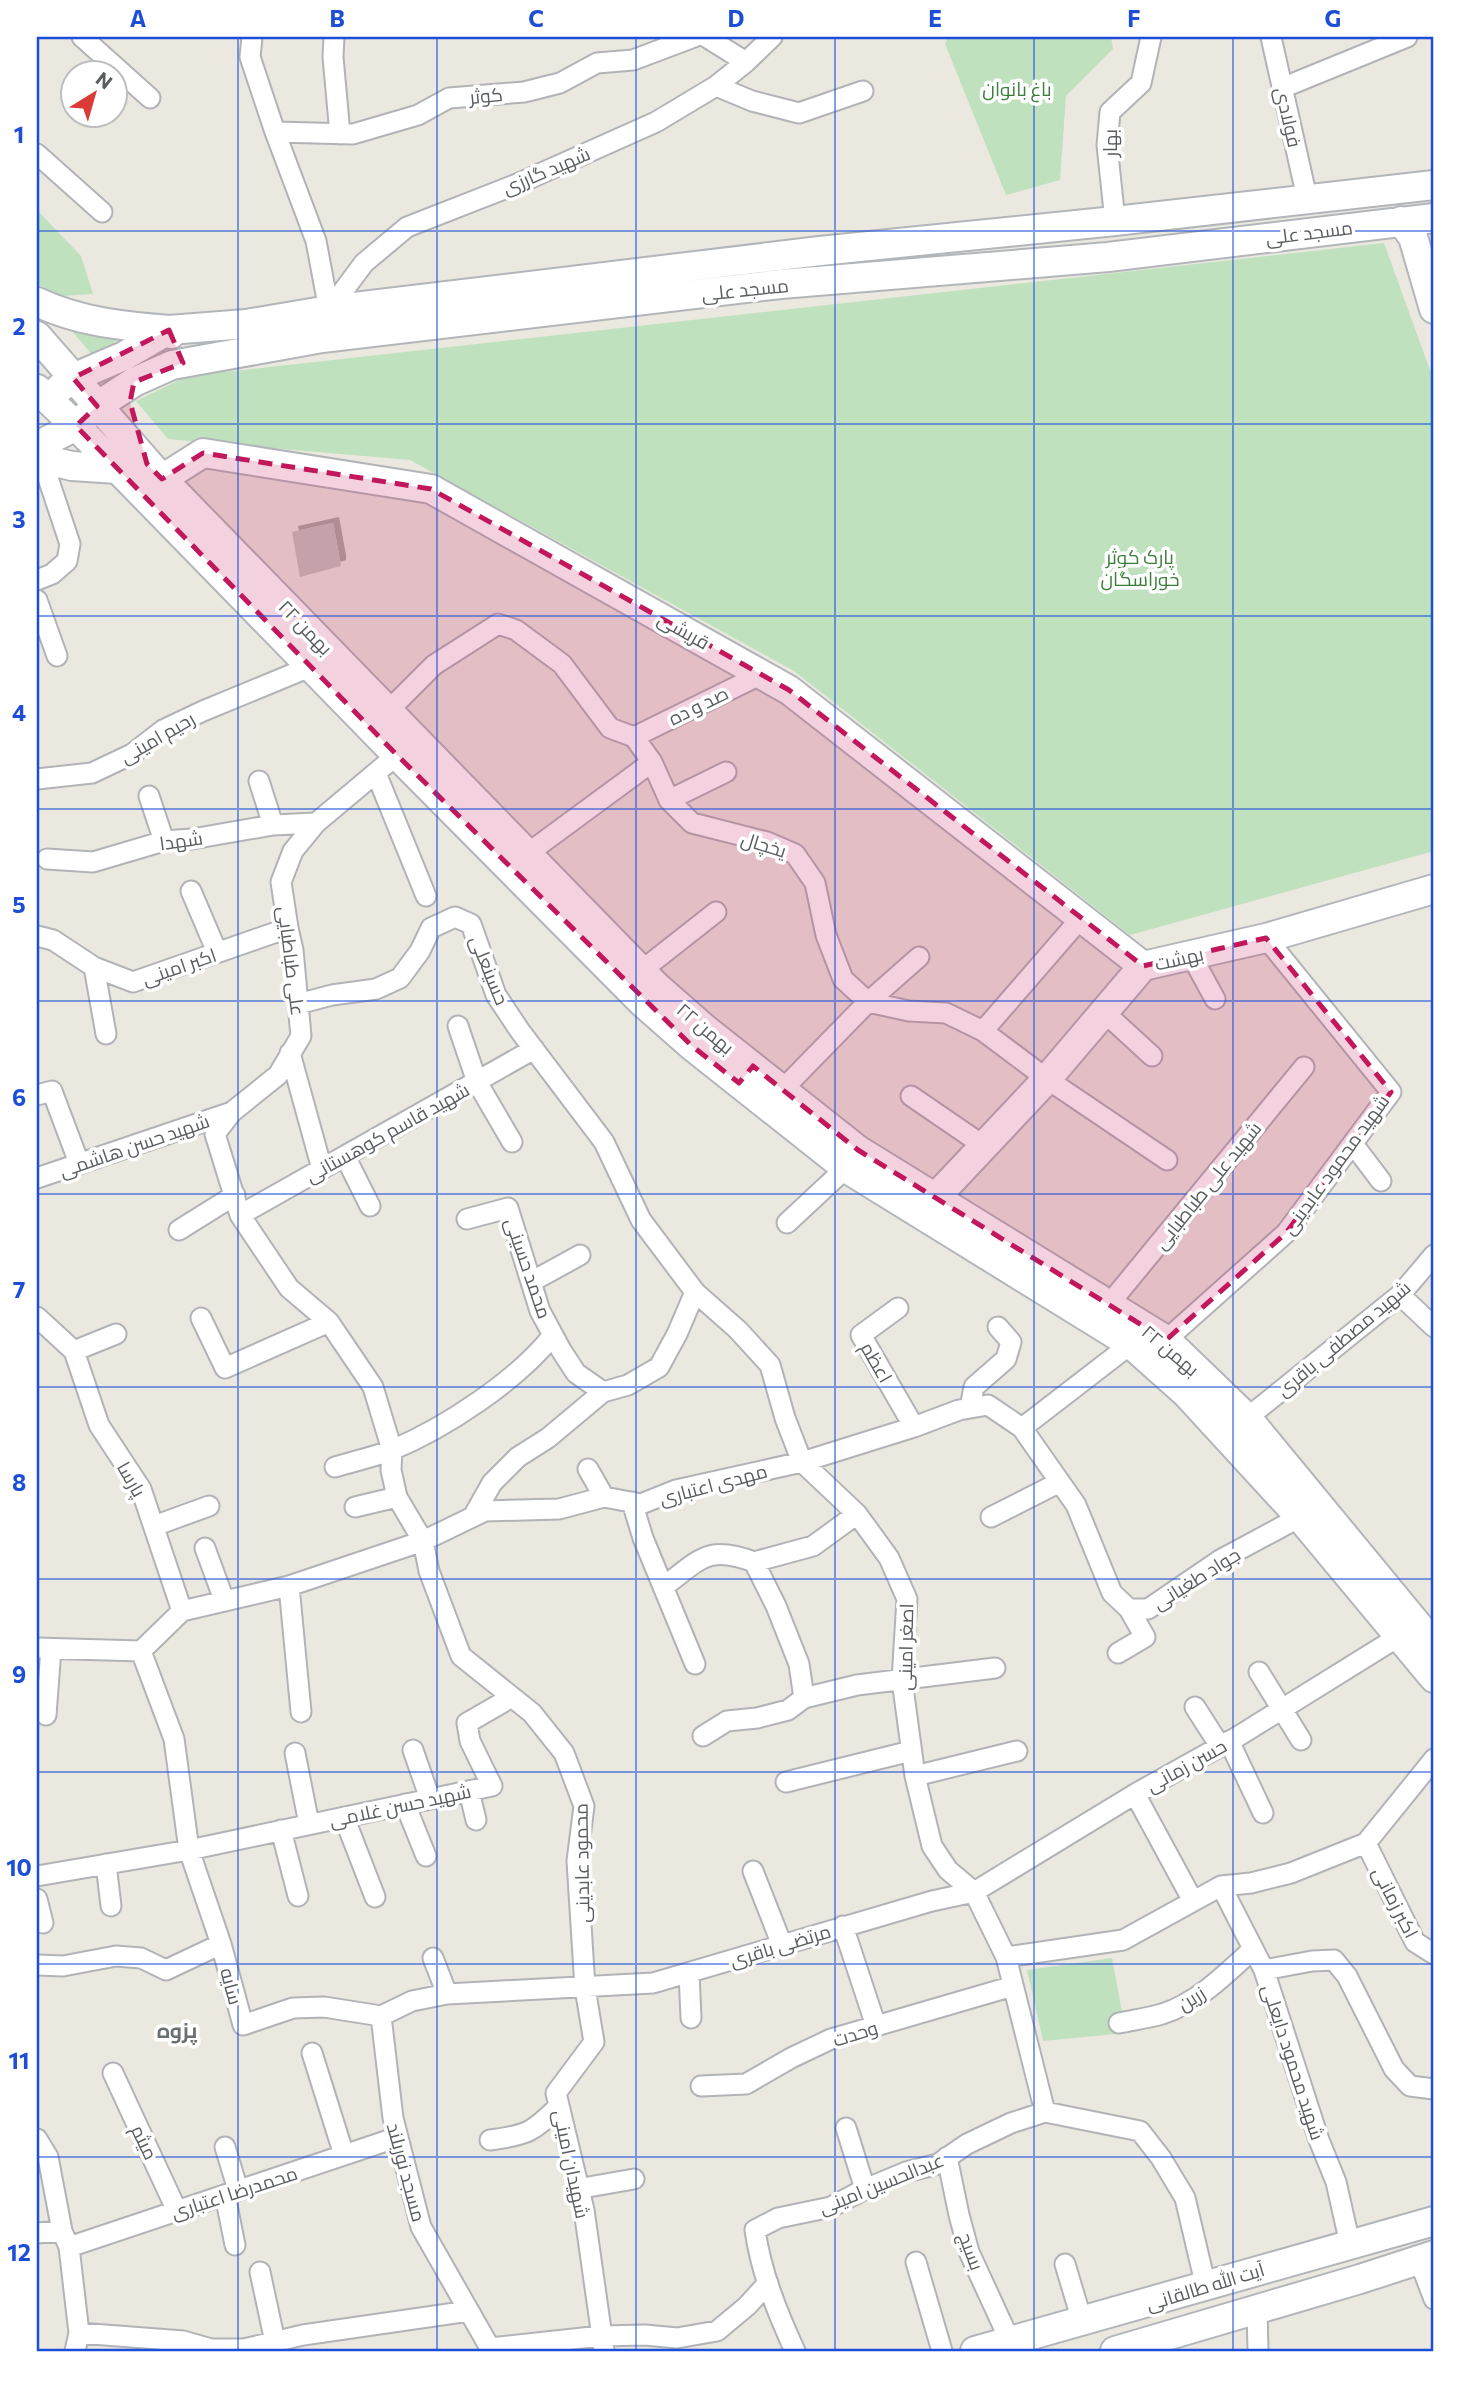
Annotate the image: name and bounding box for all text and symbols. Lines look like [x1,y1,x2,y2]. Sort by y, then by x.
text: A [130,4,147,32]
text: B [329,4,345,32]
text: C [528,4,544,32]
text: D [728,4,745,32]
text: E [928,4,942,32]
text: F [1127,4,1141,32]
text: G [1325,4,1341,32]
north arrow [60,60,130,130]
text: N [92,67,117,94]
park label: باغ بانوان [982,77,1052,103]
street label: کوثر [467,82,504,109]
street label: فولادی [1270,85,1307,150]
text: 1 [14,120,24,148]
street label: بهار [1098,129,1122,158]
street label: شهید گارزی [499,141,594,200]
street label: مسجد علی [1264,215,1354,250]
street label: مسجد علی [700,273,790,306]
text: 2 [12,312,26,340]
text: 3 [12,505,26,533]
park label: پارک کوثر خوراسگان [1100,545,1180,591]
street label: ۲۲ بهمن [274,595,338,660]
street label: قریشی [654,606,714,654]
street label: صد و ده [664,681,732,730]
text: 4 [12,698,26,726]
street label: رحیم امینی [115,706,200,770]
street label: شهدا [158,826,204,855]
street label: یخچال [738,826,789,864]
text: 5 [12,890,26,918]
street label: علی طباطبایی [273,905,310,1017]
street label: حسینعلی [465,932,514,1008]
street label: بهشت [1152,941,1206,976]
street label: اکبر امینی [139,943,220,990]
street label: ۲۲ بهمن [672,998,739,1059]
street label: شهید قاسم کوهستانی [301,1077,475,1189]
text: 6 [12,1083,26,1111]
street label: شهید محمود عابدینی [1276,1089,1394,1239]
street label: شهید حسن هاشمی [56,1109,212,1182]
street label: شهید علی طباطبایی [1148,1117,1266,1254]
street label: محمد حسینی [500,1215,557,1322]
text: 7 [13,1275,25,1303]
street label: شهید مصطفی باقری [1271,1275,1415,1402]
street label: ۲۲ بهمن [1137,1320,1204,1381]
street label: اعظم [854,1338,898,1388]
street label: پارسا [111,1457,151,1502]
street label: مهدی اعتباری [657,1459,770,1510]
text: 8 [12,1468,26,1496]
street label: جواد طغیانی [1148,1542,1244,1615]
street label: اصغر امینی [893,1603,918,1691]
text: 9 [12,1660,26,1688]
street label: حسن زمانی [1142,1734,1231,1797]
street label: شهید حسن غلامی [327,1779,473,1832]
street label: محمود عابدینی [568,1803,595,1923]
text: 10 [6,1853,32,1881]
street label: اکبر زمانی [1367,1863,1424,1942]
street label: مرتضی باقری [727,1919,834,1972]
street label: سایه [216,1965,248,2007]
street label: زرین [1173,1981,1210,2016]
street label: شهید محمود دایعلی [1257,1981,1330,2143]
street label: وحدت [830,2015,881,2052]
district label: پزوه [157,2017,198,2046]
text: 11 [9,2046,29,2074]
street label: شهیدان امینی [548,2107,595,2221]
street label: مسجد نوربلند [382,2120,431,2224]
street label: میثم [124,2121,163,2164]
street label: عبدالحسین امینی [815,2147,947,2219]
street label: محمدرضا اعتباری [168,2161,300,2224]
street label: بسیج [952,2229,989,2274]
text: 12 [7,2238,31,2266]
street label: آیت الله طالقانی [1143,2257,1267,2316]

